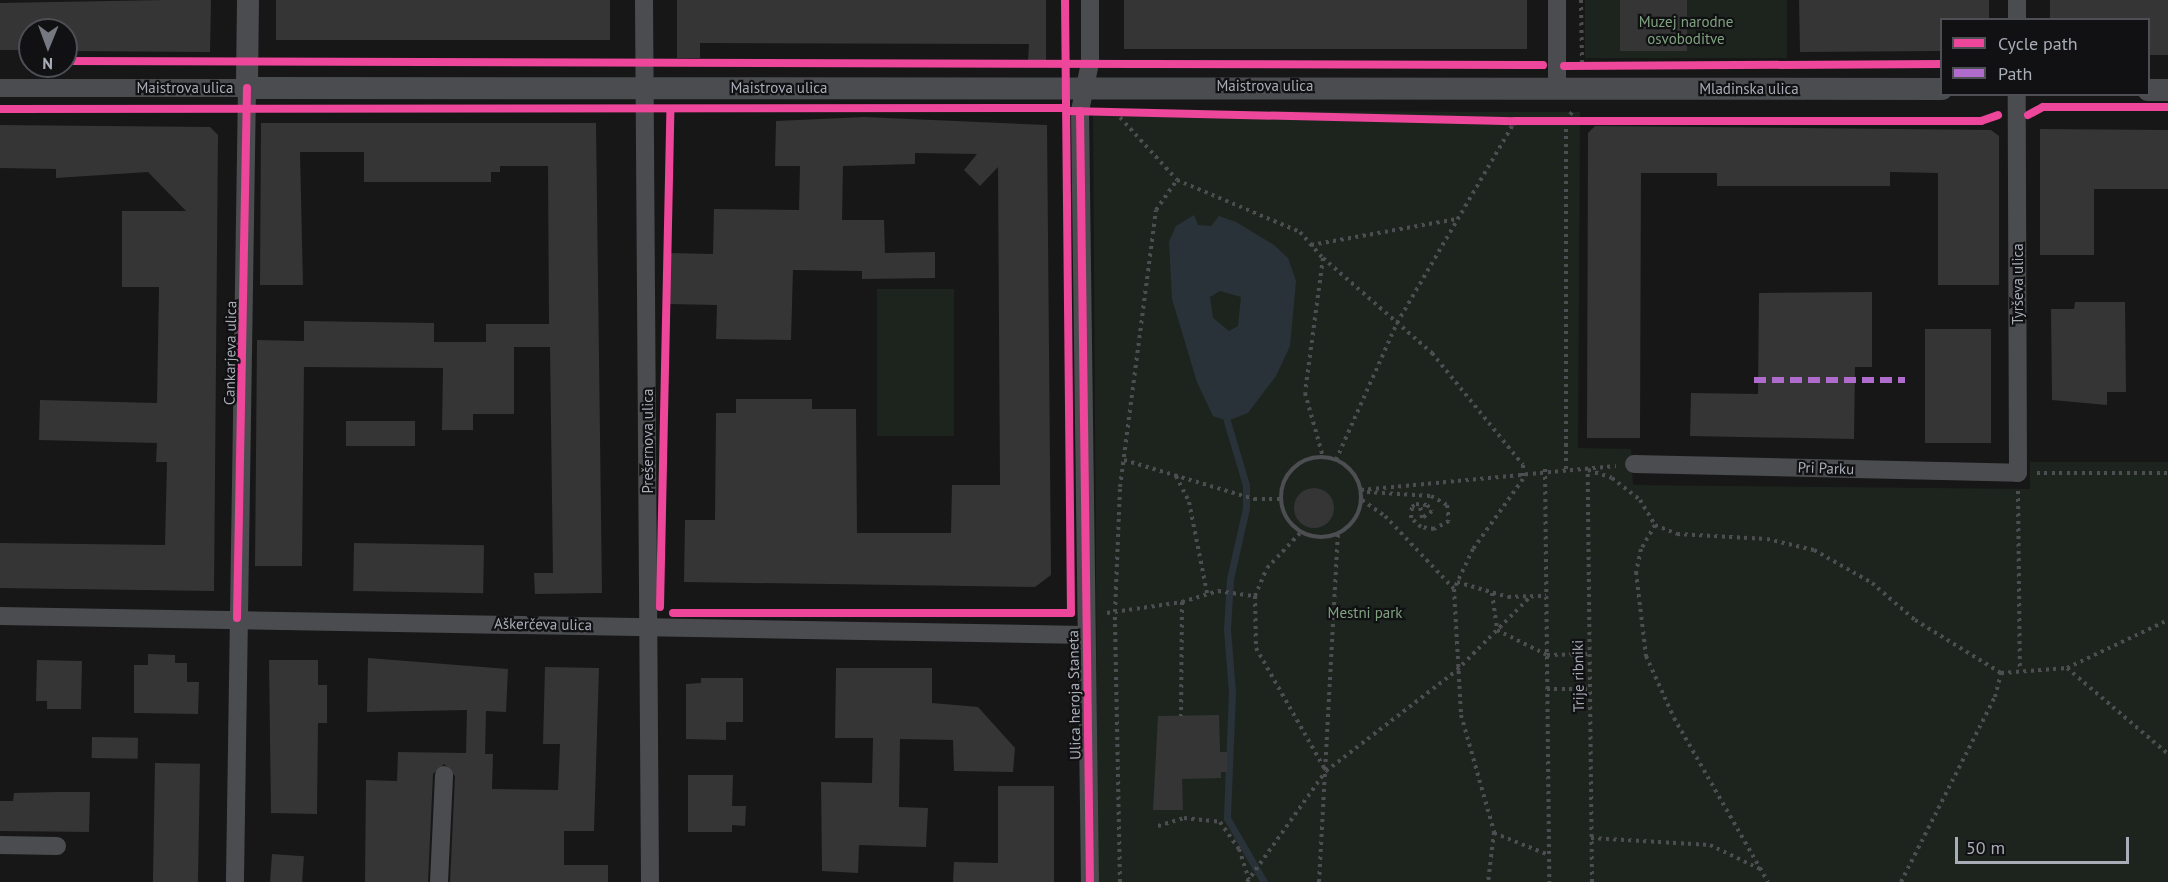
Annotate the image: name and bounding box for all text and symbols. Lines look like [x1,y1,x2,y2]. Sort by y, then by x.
park label: Muzej narodne osvoboditve [1639,12,1733,47]
north arrow [18,18,78,78]
legend [1940,18,2150,96]
text: Cycle path [1998,32,2078,55]
text: N [42,54,53,74]
text: Path [1998,62,2032,85]
street label: Maistrova ulica [1216,77,1314,95]
street label: Maistrova ulica [136,79,234,97]
street label: Maistrova ulica [730,79,828,97]
street label: Mladinska ulica [1699,80,1799,98]
street label: Tyrševa ulica [2009,243,2027,325]
street label: Cankarjeva ulica [220,301,240,405]
street label: Prešernova ulica [639,388,657,494]
street label: Pri Parku [1797,458,1855,478]
park label: Mestni park [1328,604,1402,622]
street label: Aškerčeva ulica [494,614,592,634]
street label: Ulica heroja Staneta [1064,630,1084,760]
street label: Trije ribniki [1568,640,1588,712]
scale bar [1958,825,2132,863]
text: 50 m [1966,836,2005,859]

